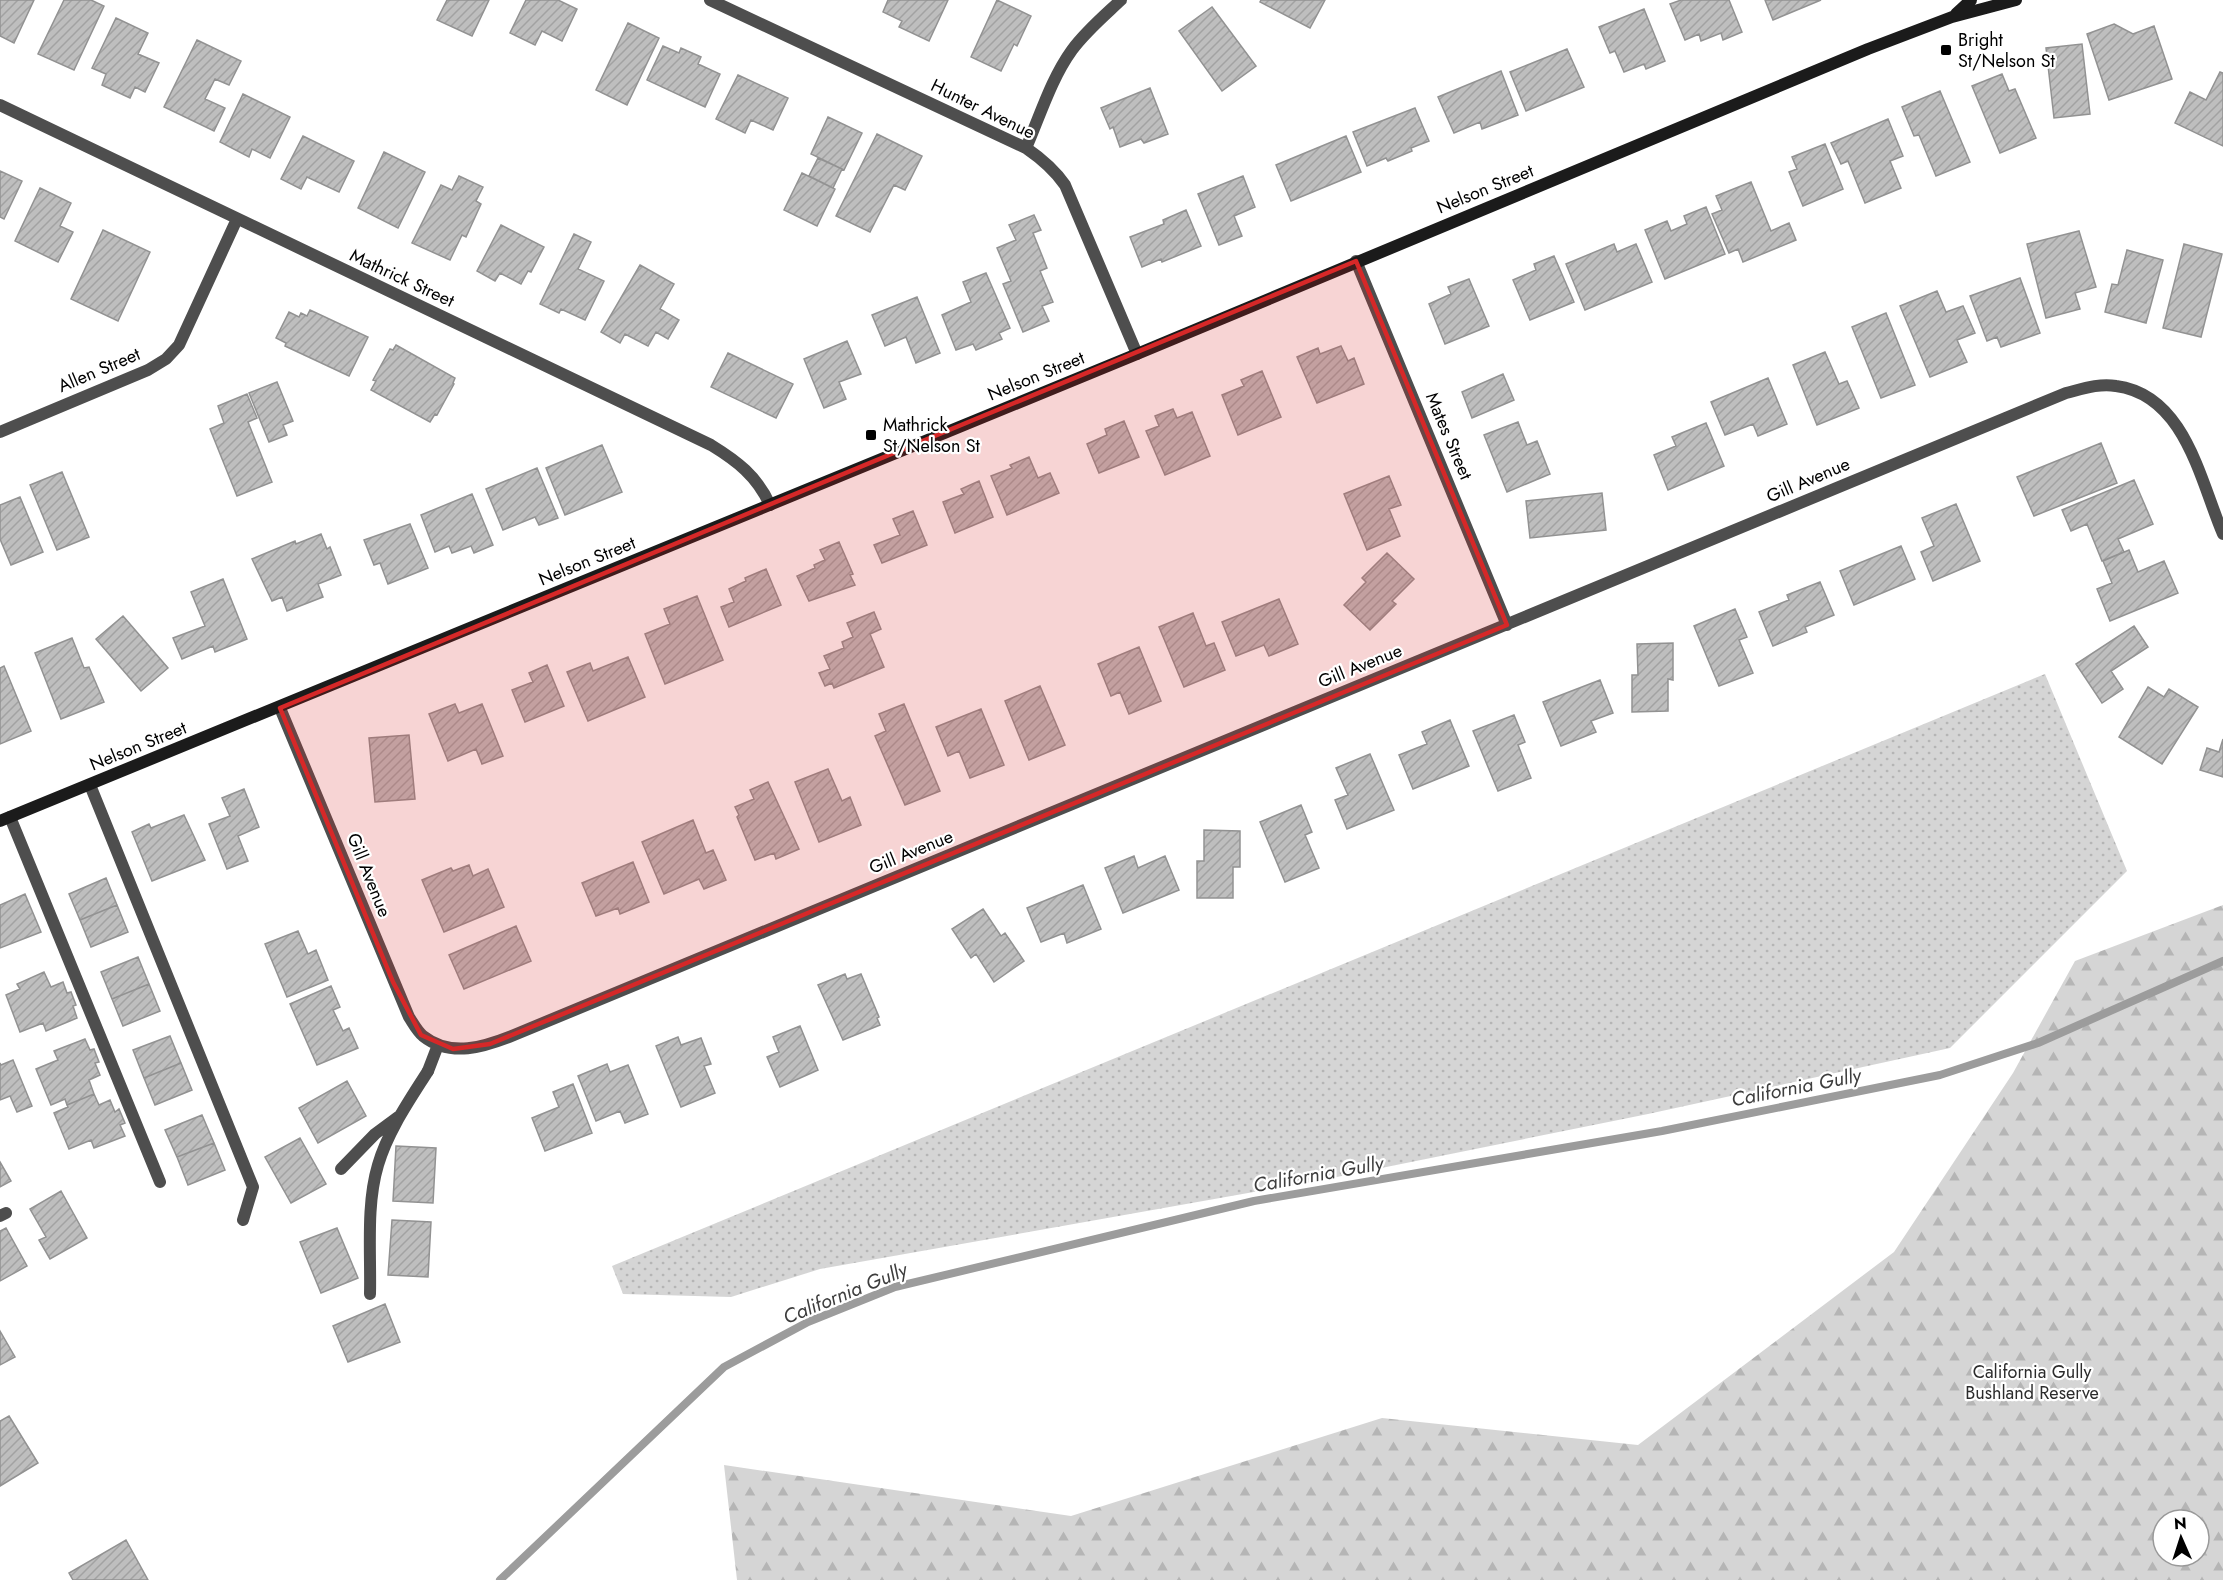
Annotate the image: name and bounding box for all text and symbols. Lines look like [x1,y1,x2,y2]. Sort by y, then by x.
place label: Bright St/Nelson St [1958,27,2056,74]
marker: Bright St/Nelson St [1939,43,1953,57]
street label: Hunter Avenue [927,73,1039,145]
street label: Nelson Street [1433,158,1538,220]
street label: Mathrick Street [345,242,459,314]
street label: Allen Street [54,341,145,399]
street label: Nelson Street [984,345,1089,407]
street label: Mates Street [1419,388,1479,484]
place label: Mathrick St/Nelson St [883,412,981,459]
marker: Mathrick St/Nelson St [864,428,878,442]
street label: Gill Avenue [1762,451,1854,509]
street label: Nelson Street [535,530,640,592]
street label: Gill Avenue [1314,637,1406,695]
street label: Nelson Street [86,715,191,777]
street label: Gill Avenue [865,823,957,881]
street label: Gill Avenue [340,829,398,921]
water label: California Gully [1729,1060,1865,1114]
water label: California Gully [1251,1149,1387,1200]
water label: California Gully [779,1255,913,1332]
park label: California Gully Bushland Reserve [1965,1359,2099,1406]
north arrow [2151,1508,2211,1568]
text: N [2173,1512,2187,1535]

